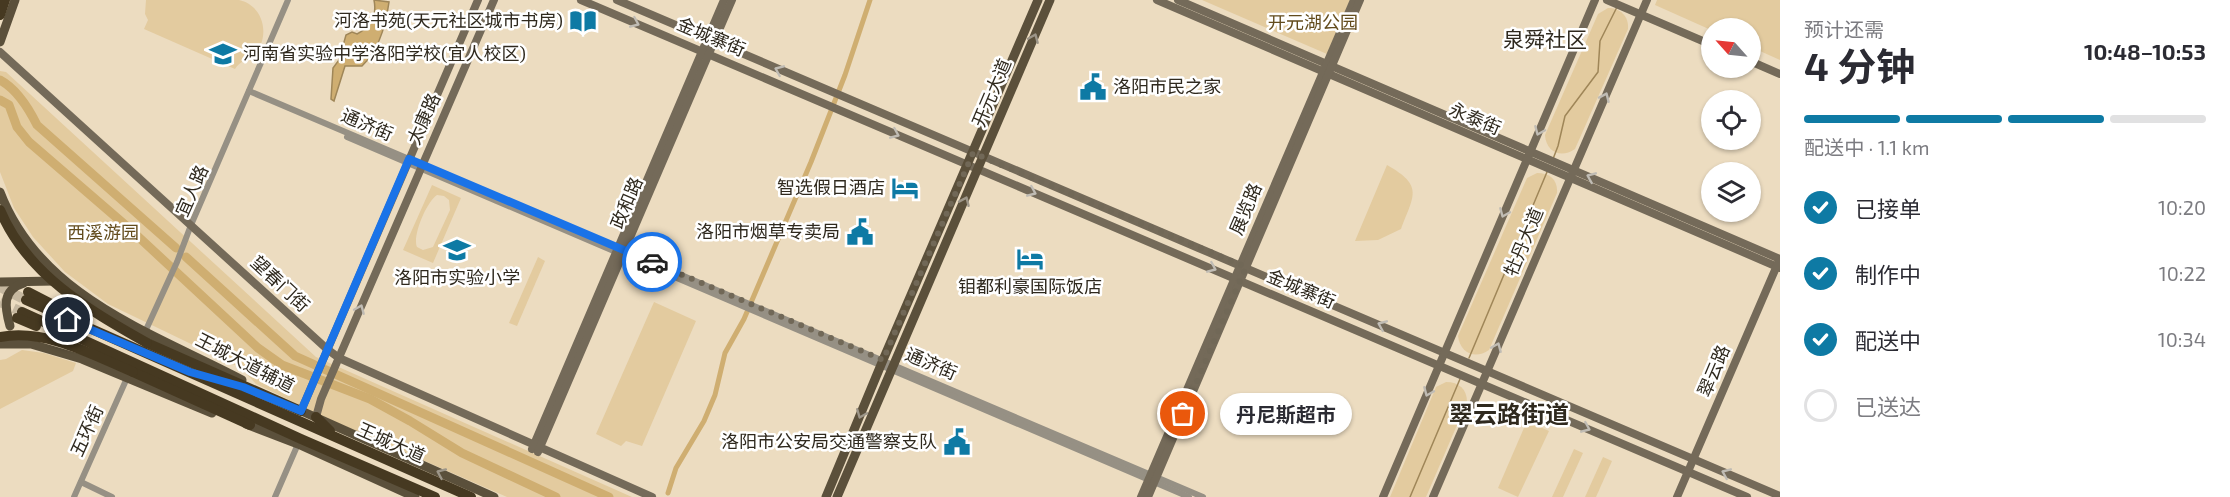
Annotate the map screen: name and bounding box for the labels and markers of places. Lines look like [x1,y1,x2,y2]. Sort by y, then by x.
library icon: 河洛书苑(天元社区城市书房) [568,6,598,36]
place label: 河洛书苑(天元社区城市书房) [334,9,563,31]
school or university icon: 河南省实验中学洛阳学校(宜人校区) [208,39,238,69]
place label: 河南省实验中学洛阳学校(宜人校区) [243,42,526,64]
public building icon: 洛阳市民之家 [1078,72,1108,102]
place label: 洛阳市民之家 [1113,75,1221,97]
hotel icon: 智选假日酒店 [890,173,920,203]
place label: 智选假日酒店 [777,176,885,198]
public building icon: 洛阳市烟草专卖局 [845,217,875,247]
place label: 洛阳市烟草专卖局 [696,220,840,242]
school or university icon: 洛阳市实验小学 [442,235,472,265]
hotel icon: 钼都利豪国际饭店 [1015,244,1045,274]
place label: 洛阳市实验小学 [394,266,520,288]
place label: 钼都利豪国际饭店 [958,275,1102,297]
pin [42,294,93,345]
pin [1157,388,1208,439]
callout: 丹尼斯超市 [1219,393,1351,435]
public building icon: 洛阳市公安局交通警察支队 [942,427,972,457]
place label: 洛阳市公安局交通警察支队 [721,430,937,452]

